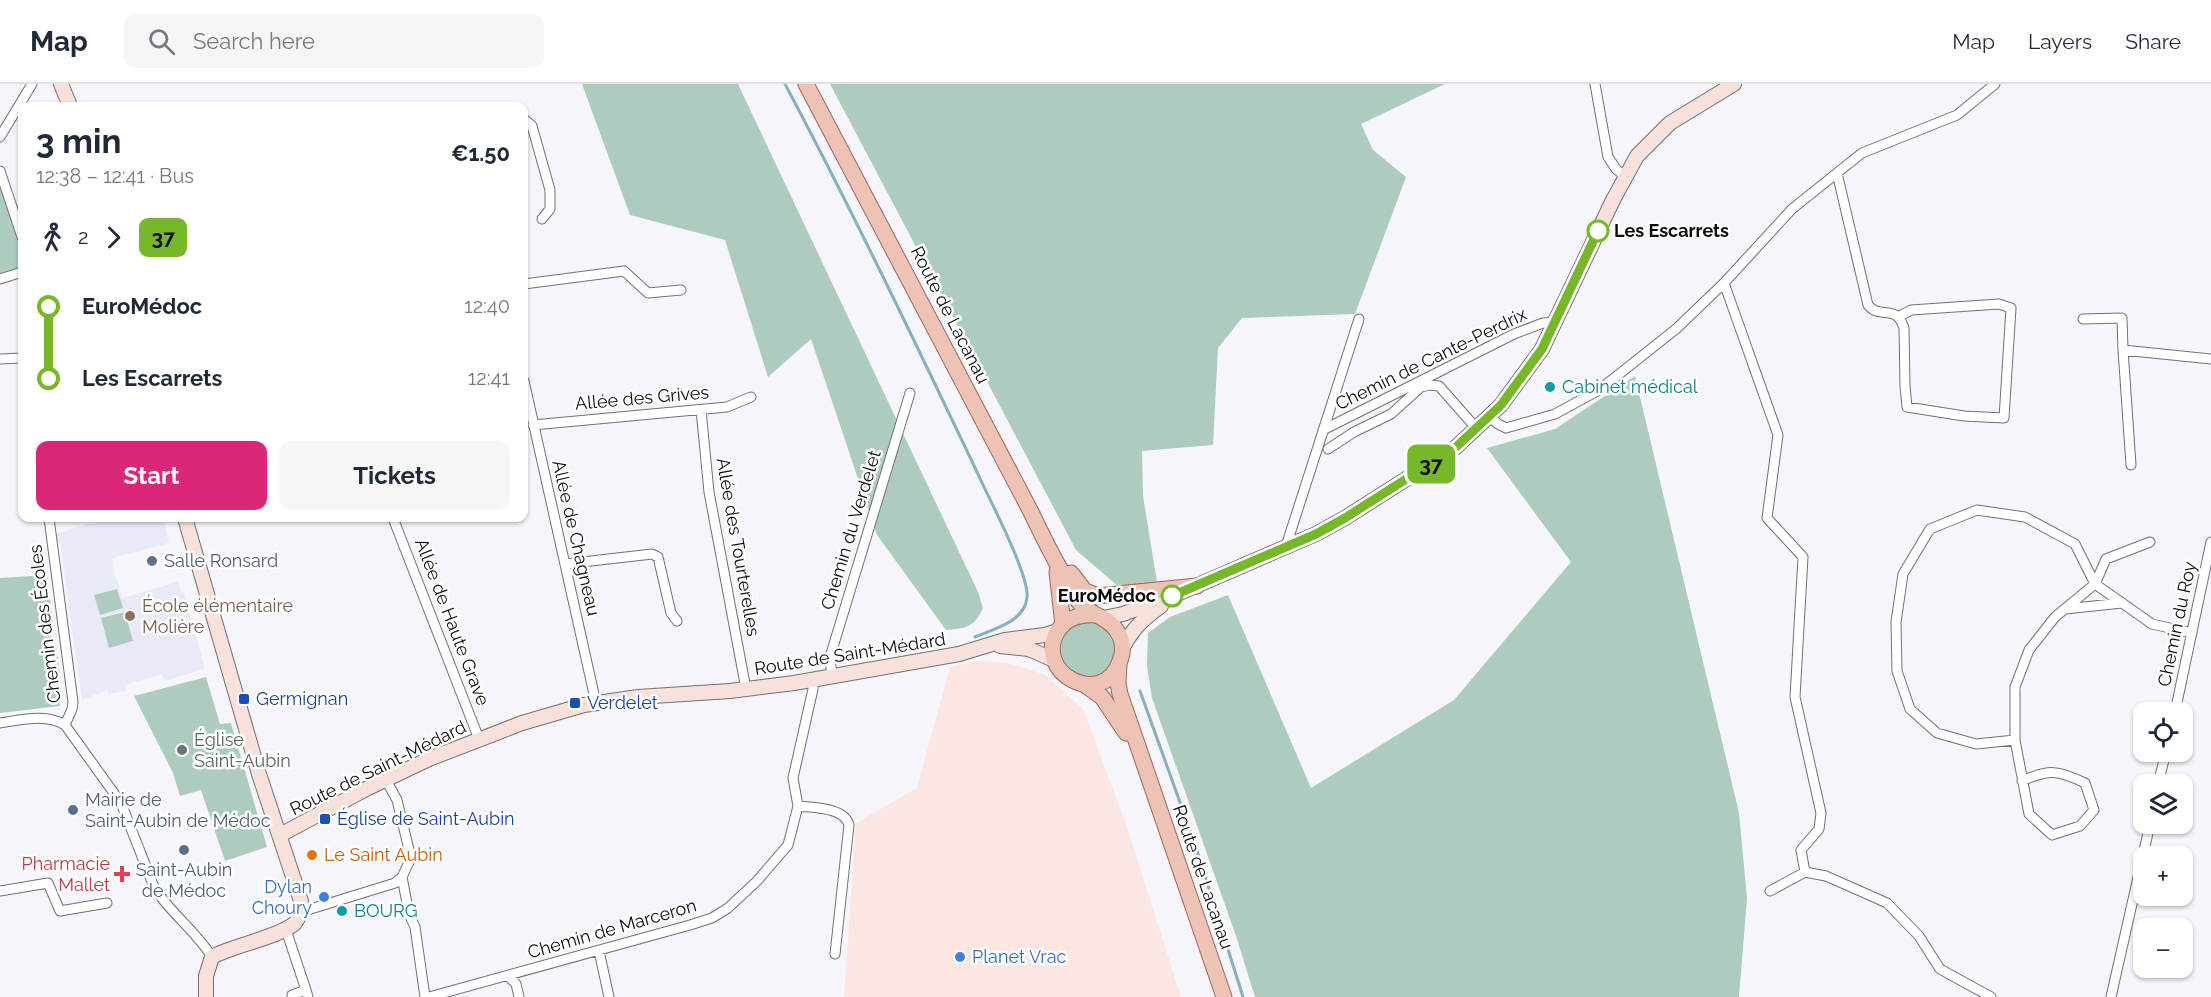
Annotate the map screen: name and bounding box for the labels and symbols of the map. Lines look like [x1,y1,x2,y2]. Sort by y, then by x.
marker: Les Escarrets [1587,220,1609,242]
place label: Les Escarrets [1614,220,1729,241]
street label: Route de Lacanau [907,243,994,387]
street label: Chemin de Cante-Perdrix [1332,303,1530,414]
place label: Cabinet médical [1562,376,1698,397]
marker: Cabinet médical [1543,380,1557,394]
street label: Allée des Grives [574,381,710,414]
line badge: 37 [1404,444,1458,484]
street label: Chemin du Verdelet [816,448,885,612]
street label: Allée des Tourterelles [712,456,765,638]
street label: Allée de Chagneau [548,458,605,618]
street label: Allée de Haute Grave [411,535,494,709]
street label: Chemin des Écoles [23,543,65,705]
place label: Salle Ronsard [164,550,278,571]
marker: Salle Ronsard [145,554,159,568]
street label: Chemin du Roy [2153,559,2200,688]
place label: EuroMédoc [1058,585,1156,606]
marker: EuroMédoc [1161,585,1183,607]
place label: École élémentaire Molière [142,594,294,637]
marker: École élémentaire Molière [123,609,137,623]
street label: Route de Saint-Médard [753,628,947,679]
place label: Germignan [256,688,348,709]
marker: Germignan [237,692,251,706]
place label: Verdelet [587,692,658,713]
marker: Verdelet [568,696,582,710]
street label: Route de Saint-Médard [286,716,469,819]
place label: Église Saint-Aubin [194,728,291,771]
marker: Église Saint-Aubin [175,743,189,757]
place label: Mairie de Saint-Aubin de Médoc [85,789,271,831]
street label: Route de Lacanau [1169,802,1238,952]
marker: Mairie de Saint-Aubin de Médoc [66,803,80,817]
place label: Église de Saint-Aubin [337,807,515,829]
marker: Église de Saint-Aubin [318,812,332,826]
marker: Saint-Aubin de Médoc [177,843,191,857]
place label: Le Saint Aubin [324,844,443,865]
marker: Le Saint Aubin [305,848,319,862]
place label: Pharmacie Mallet [21,853,110,895]
place label: Saint-Aubin de Médoc [136,859,232,901]
marker: Pharmacie Mallet [115,867,129,881]
place label: Dylan Choury [252,876,312,918]
marker: Dylan Choury [317,890,331,904]
street label: Chemin de Marceron [525,894,699,963]
place label: BOURG [354,900,418,921]
marker: BOURG [335,904,349,918]
place label: Planet Vrac [972,946,1066,967]
marker: Planet Vrac [953,950,967,964]

